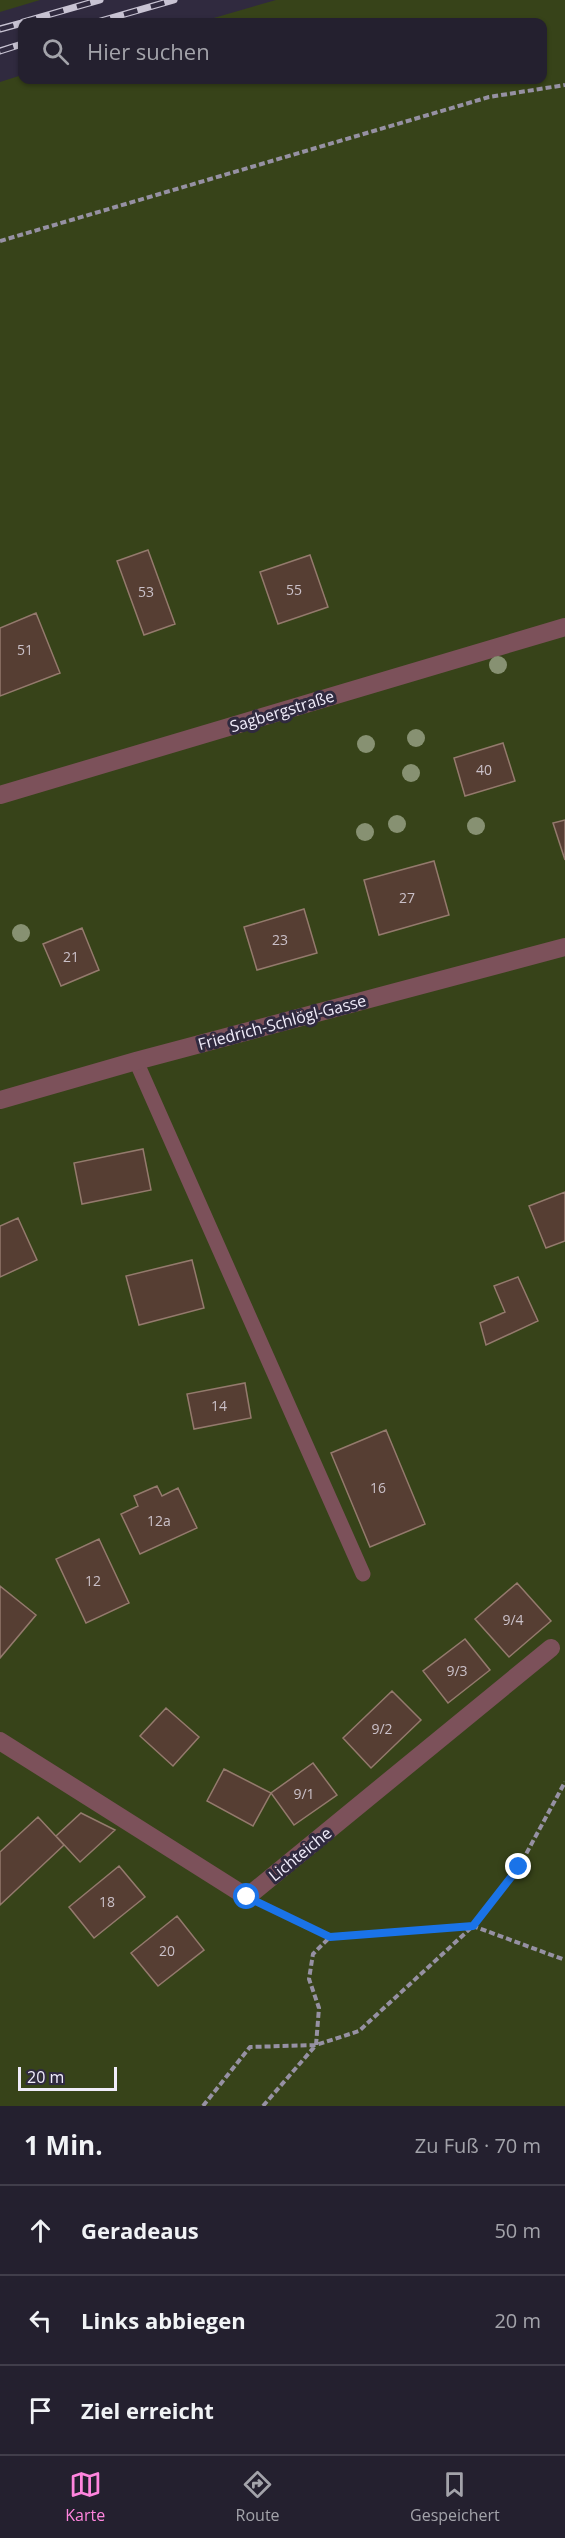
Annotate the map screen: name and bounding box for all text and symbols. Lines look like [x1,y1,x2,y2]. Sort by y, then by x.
search box [18,18,547,84]
icon: search [39,35,72,68]
text: Hier suchen [87,36,210,66]
house number: 55 [286,580,302,599]
house number: 53 [138,582,154,601]
house number: 51 [17,640,33,659]
street label: Sagbergstraße [227,685,337,737]
house number: 40 [476,760,492,779]
house number: 27 [399,888,415,907]
house number: 23 [272,930,288,949]
house number: 21 [63,947,79,966]
street label: Friedrich-Schlögl-Gasse [195,989,369,1055]
house number: 14 [211,1396,227,1415]
house number: 16 [370,1478,386,1497]
house number: 12a [147,1511,171,1530]
house number: 12 [85,1571,101,1590]
house number: 9/4 [502,1610,524,1629]
house number: 9/3 [446,1661,468,1680]
house number: 9/2 [371,1719,393,1738]
house number: 9/1 [293,1784,315,1803]
street label: Lichteiche [264,1822,336,1886]
route end [505,1853,531,1879]
route start [233,1883,259,1909]
house number: 18 [99,1892,115,1911]
house number: 20 [159,1941,175,1960]
scale bar [18,2064,117,2092]
text: 20 m [27,2066,64,2088]
text: 1 Min. [24,2127,103,2163]
text: Zu Fuß · 70 m [415,2132,541,2159]
icon: ahead [24,2214,57,2247]
text: Geradeaus [81,2215,199,2245]
text: 50 m [494,2217,541,2244]
icon: left [24,2304,57,2337]
text: Links abbiegen [81,2305,246,2335]
text: 20 m [494,2307,541,2334]
icon: arrive [24,2394,57,2427]
text: Ziel erreicht [81,2395,214,2425]
tab: Karte [65,2468,105,2526]
tab: Route [236,2468,280,2526]
tab: Gespeichert [410,2468,500,2526]

